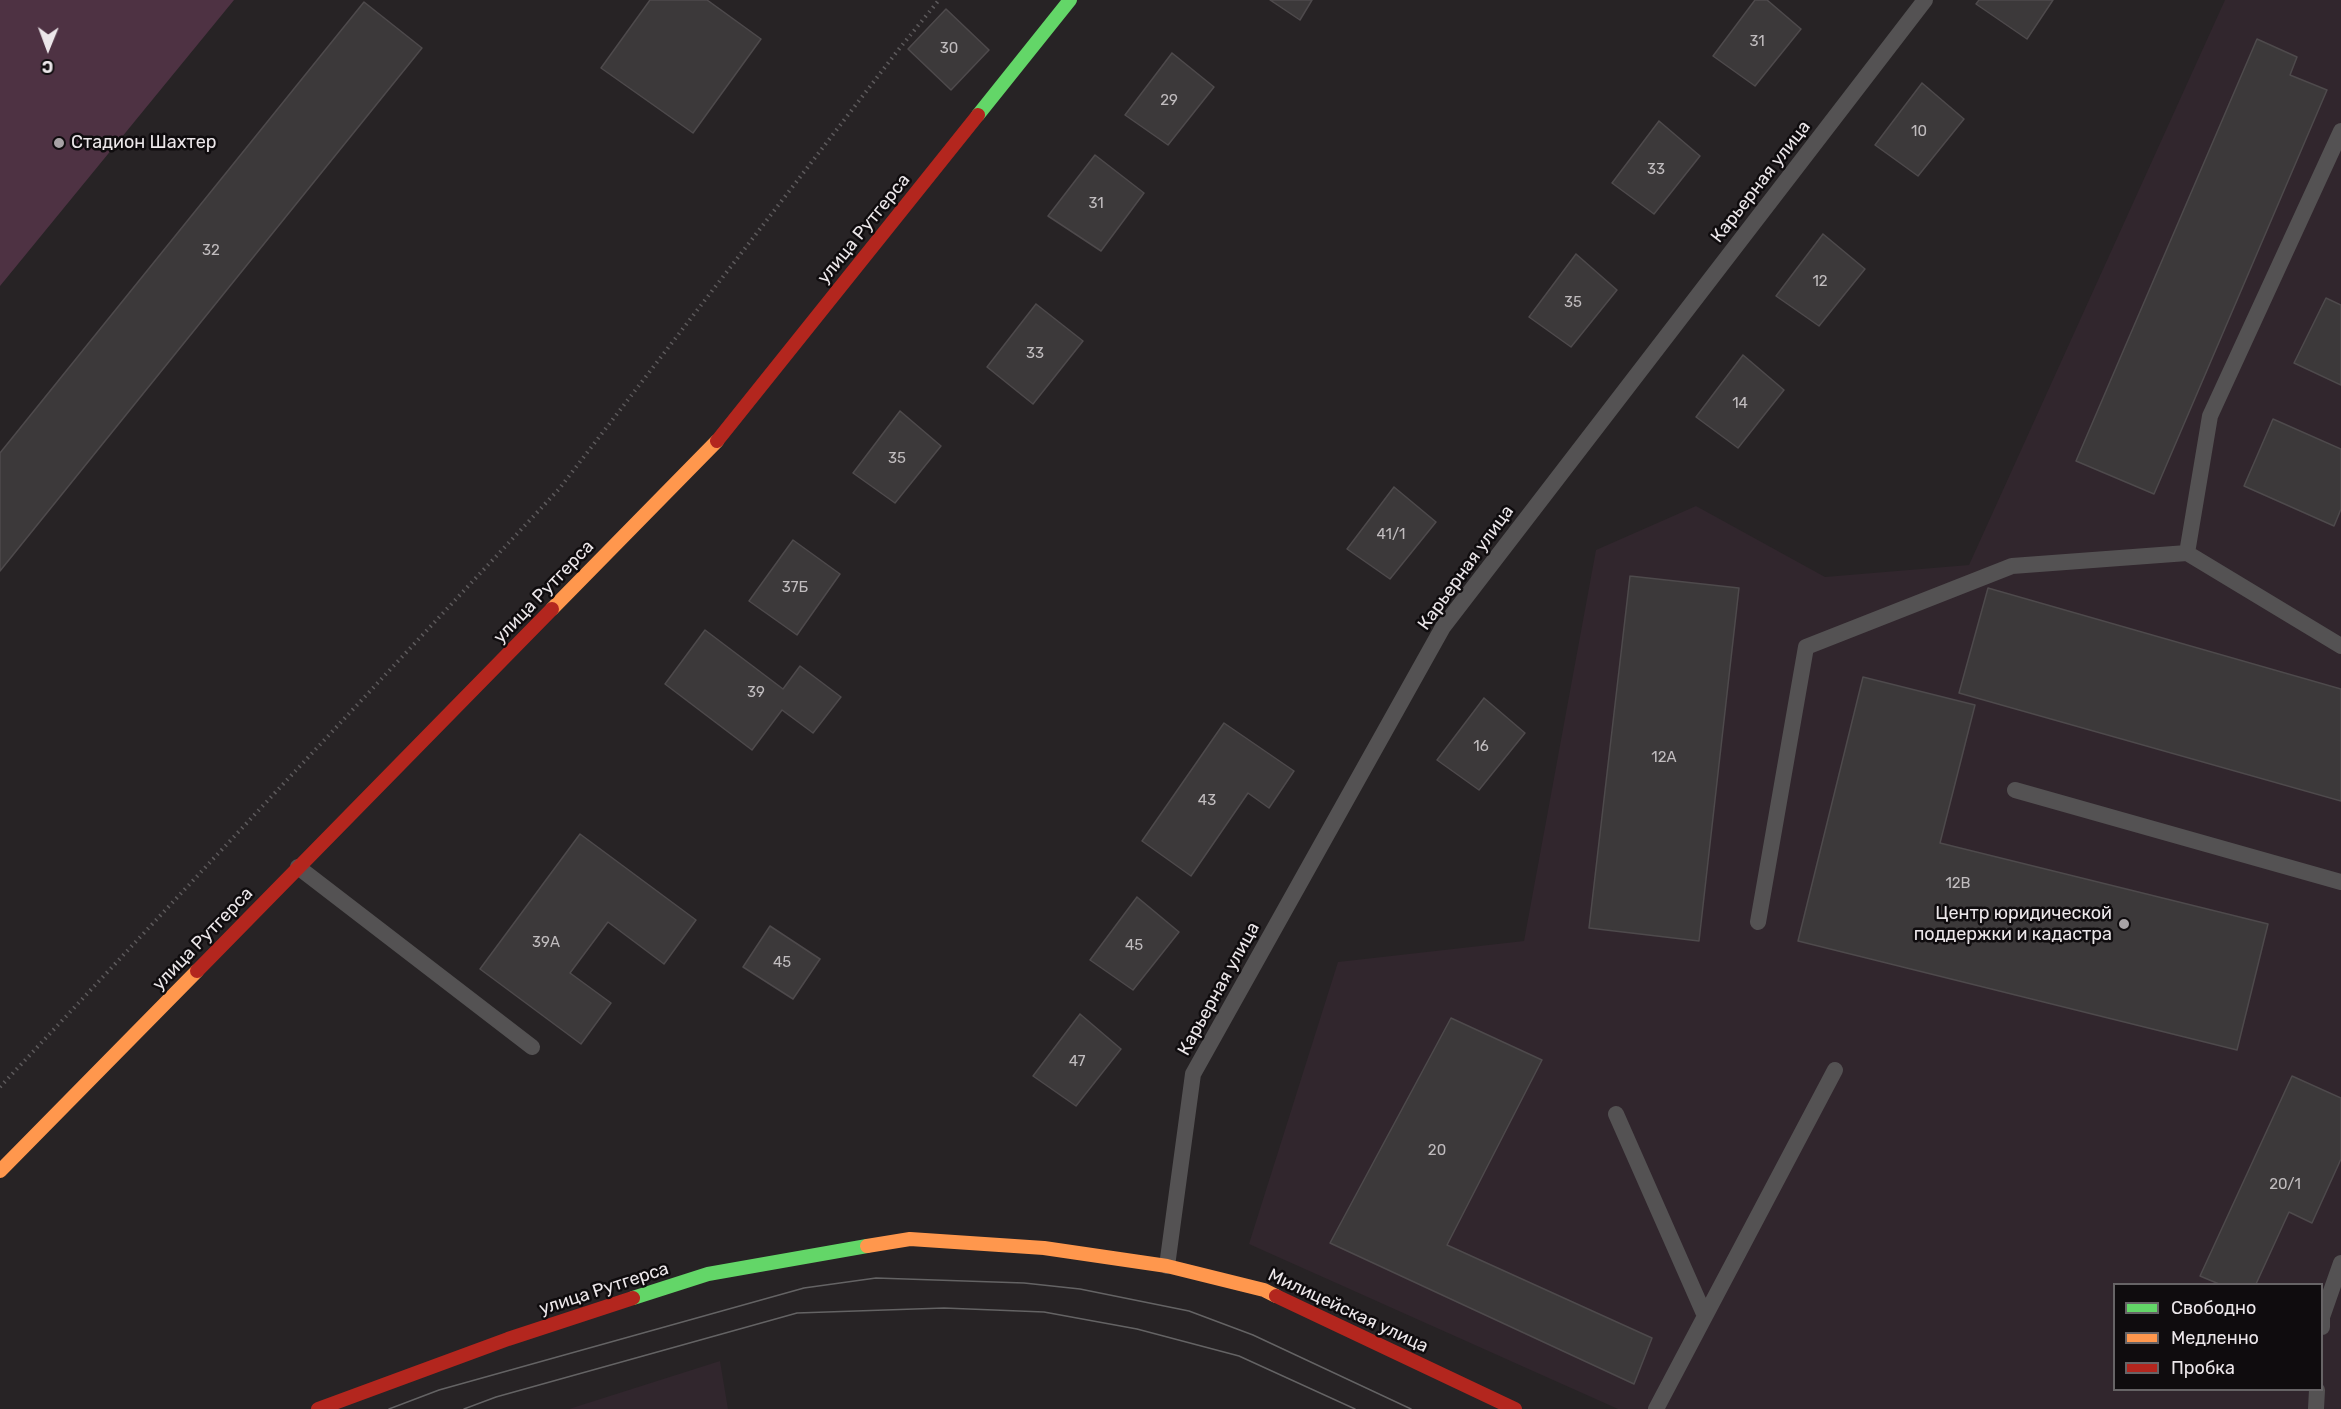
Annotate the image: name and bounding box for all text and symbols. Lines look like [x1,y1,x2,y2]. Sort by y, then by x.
north arrow [18,18,78,78]
house number: 31 [1749,33,1765,51]
house number: 30 [940,40,958,58]
text: С [42,57,53,76]
house number: 29 [1160,92,1178,110]
street label: Карьерная улица [1707,117,1815,247]
house number: 10 [1911,123,1927,141]
place label: Стадион Шахтер [71,132,217,154]
marker: Стадион Шахтер [52,136,66,150]
house number: 33 [1647,161,1665,179]
street label: улица Рутгерса [813,170,915,288]
house number: 31 [1088,195,1104,213]
house number: 32 [202,242,220,260]
house number: 12 [1812,273,1828,291]
house number: 35 [1564,294,1582,312]
house number: 33 [1026,345,1044,363]
house number: 14 [1732,395,1748,413]
house number: 35 [888,450,906,468]
street label: Карьерная улица [1414,501,1518,635]
house number: 41/1 [1376,526,1406,544]
street label: улица Рутгерса [489,536,599,648]
house number: 37Б [782,579,808,597]
house number: 39 [747,684,765,702]
house number: 16 [1473,738,1489,756]
house number: 12А [1651,749,1677,767]
house number: 43 [1198,792,1216,810]
house number: 12В [1945,875,1971,893]
street label: улица Рутгерса [148,883,258,995]
place label: Центр юридической поддержки и кадастра [1914,903,2112,946]
marker: Центр юридической поддержки и кадастра [2117,917,2131,931]
street label: Карьерная улица [1173,919,1265,1059]
house number: 39А [532,934,560,952]
house number: 45 [1125,937,1143,955]
house number: 45 [773,954,791,972]
house number: 47 [1069,1053,1085,1071]
house number: 20 [1428,1142,1446,1160]
house number: 20/1 [2269,1176,2301,1194]
street label: улица Рутгерса [536,1258,672,1320]
street label: Милицейская улица [1264,1264,1432,1358]
legend [2113,1283,2323,1391]
text: Свободно [2171,1297,2256,1319]
text: Медленно [2171,1327,2259,1349]
text: Пробка [2171,1357,2235,1379]

